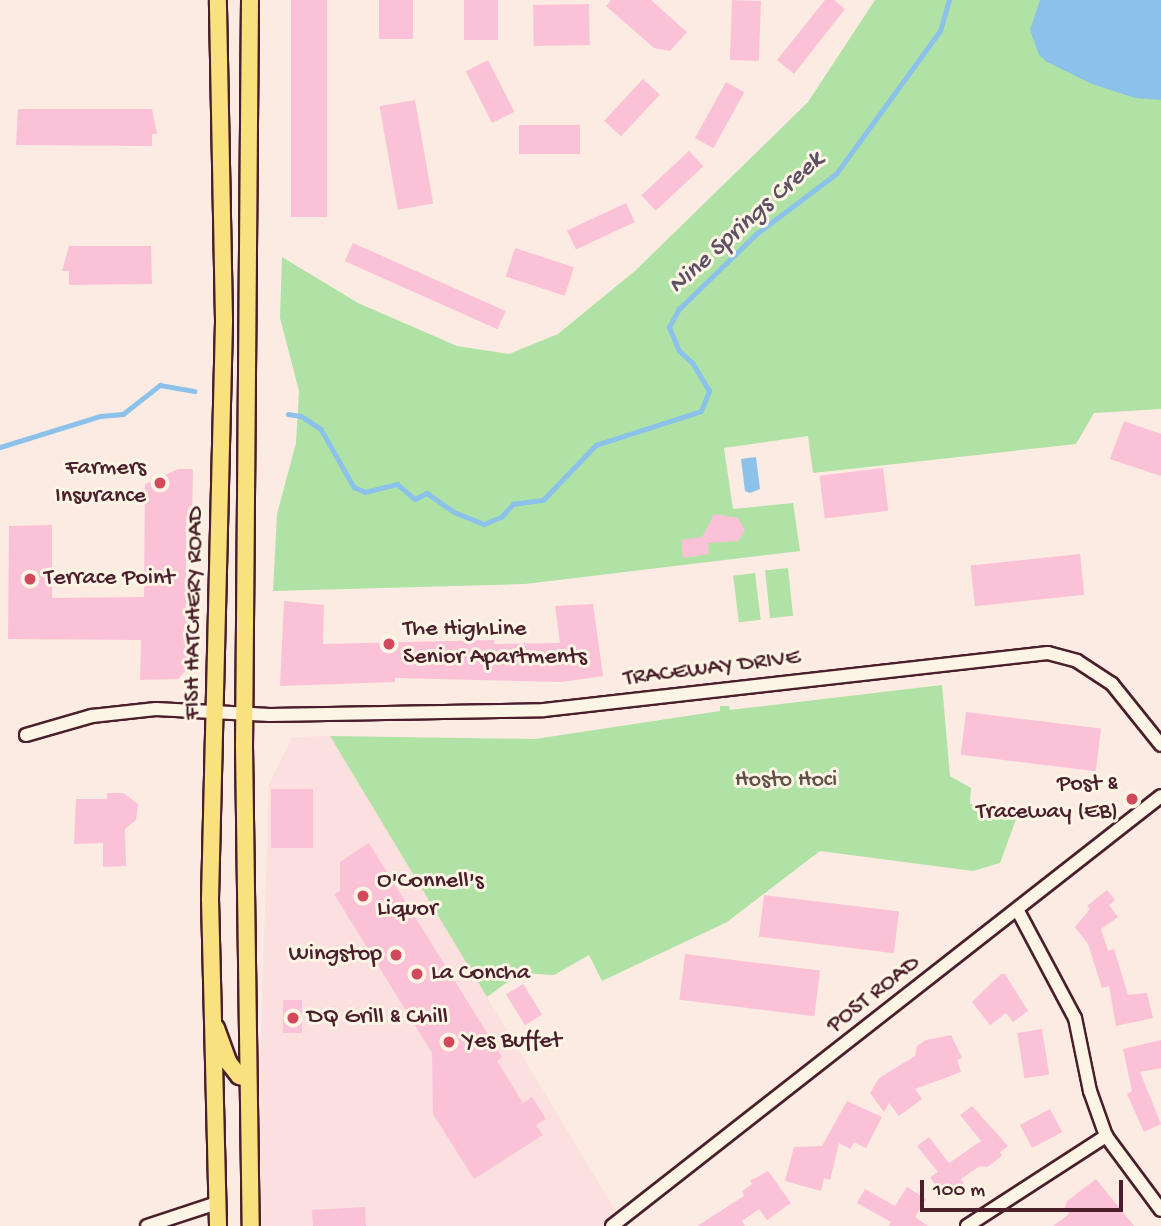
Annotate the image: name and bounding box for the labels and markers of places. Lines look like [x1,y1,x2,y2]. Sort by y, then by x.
place label: Farmers Insurance [55,455,146,511]
marker: Farmers Insurance [152,475,168,491]
place label: Terrace Point [44,565,174,593]
marker: Terrace Point [22,571,38,587]
place label: The HighLine Senior Apartments [403,616,587,672]
marker: The HighLine Senior Apartments [381,636,397,652]
place label: Post & Traceway (EB) [976,771,1118,827]
marker: Post & Traceway (EB) [1124,791,1140,807]
place label: O'Connell's Liquor [377,868,484,924]
marker: O'Connell's Liquor [355,888,371,904]
place label: Wingstop [288,941,382,969]
marker: Wingstop [388,947,404,963]
place label: La Concha [431,960,530,988]
marker: La Concha [409,966,425,982]
place label: DQ Grill & Chill [307,1004,448,1032]
marker: DQ Grill & Chill [285,1010,301,1026]
place label: Yes Buffet [463,1028,561,1056]
marker: Yes Buffet [441,1034,457,1050]

